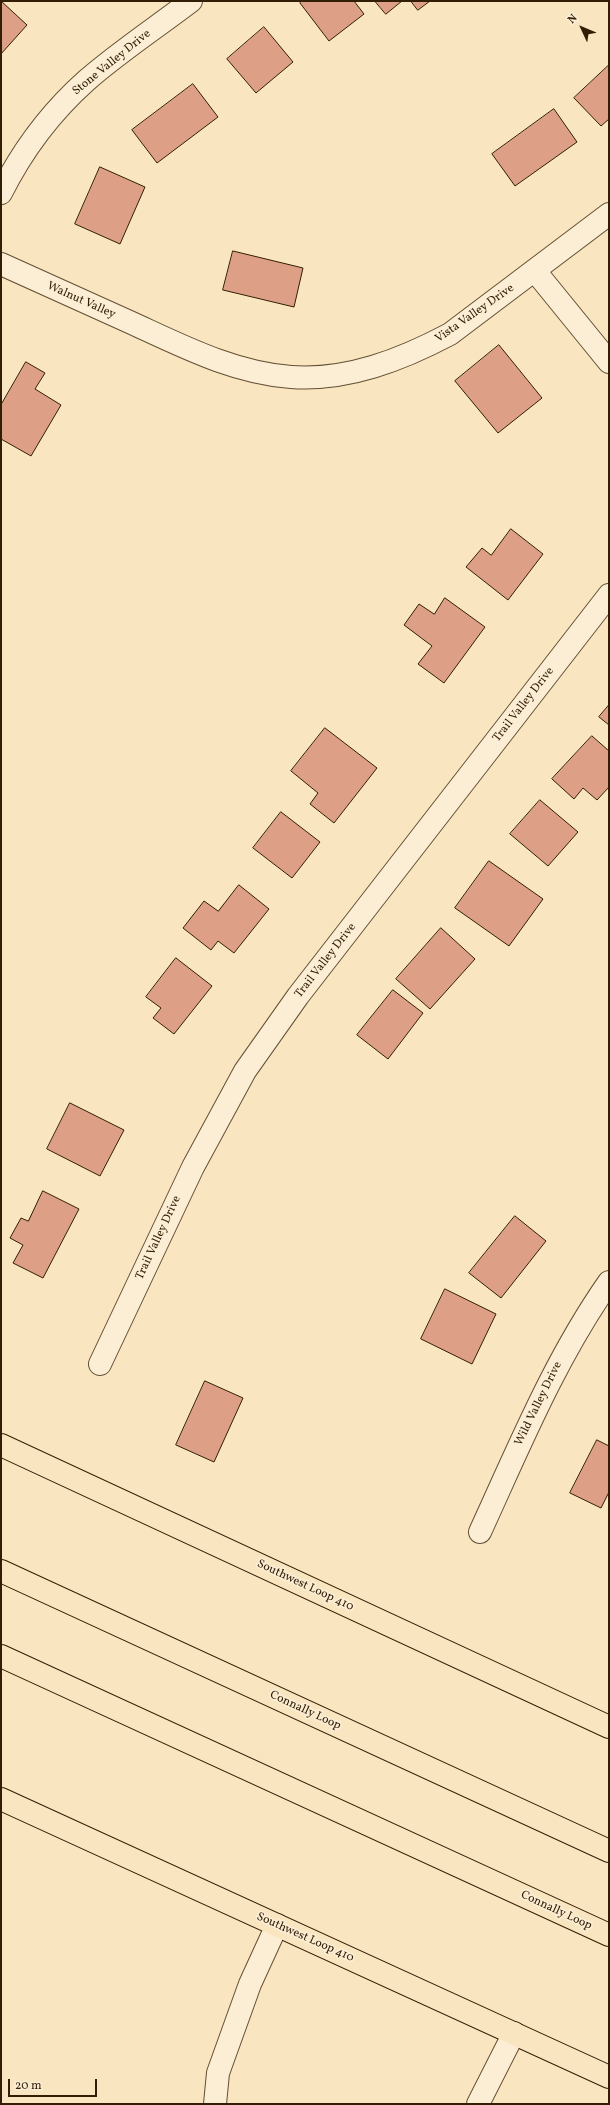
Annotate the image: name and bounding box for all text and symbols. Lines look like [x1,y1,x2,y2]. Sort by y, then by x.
north arrow [562,8,602,48]
text: N [565,11,581,27]
street label: Stone Valley Drive [70,27,154,99]
street label: Walnut Valley [44,279,118,323]
street label: Vista Valley Drive [433,281,517,347]
street label: Trail Valley Drive [490,665,558,745]
street label: Trail Valley Drive [292,921,360,1001]
street label: Trail Valley Drive [133,1194,185,1282]
street label: Wild Valley Drive [512,1359,566,1449]
street label: Southwest Loop 410 [254,1557,356,1615]
street label: Connally Loop [267,1688,343,1734]
street label: Connally Loop [518,1888,594,1934]
street label: Southwest Loop 410 [254,1910,356,1966]
scale bar [10,2071,99,2097]
text: 20 m [15,2078,42,2094]

